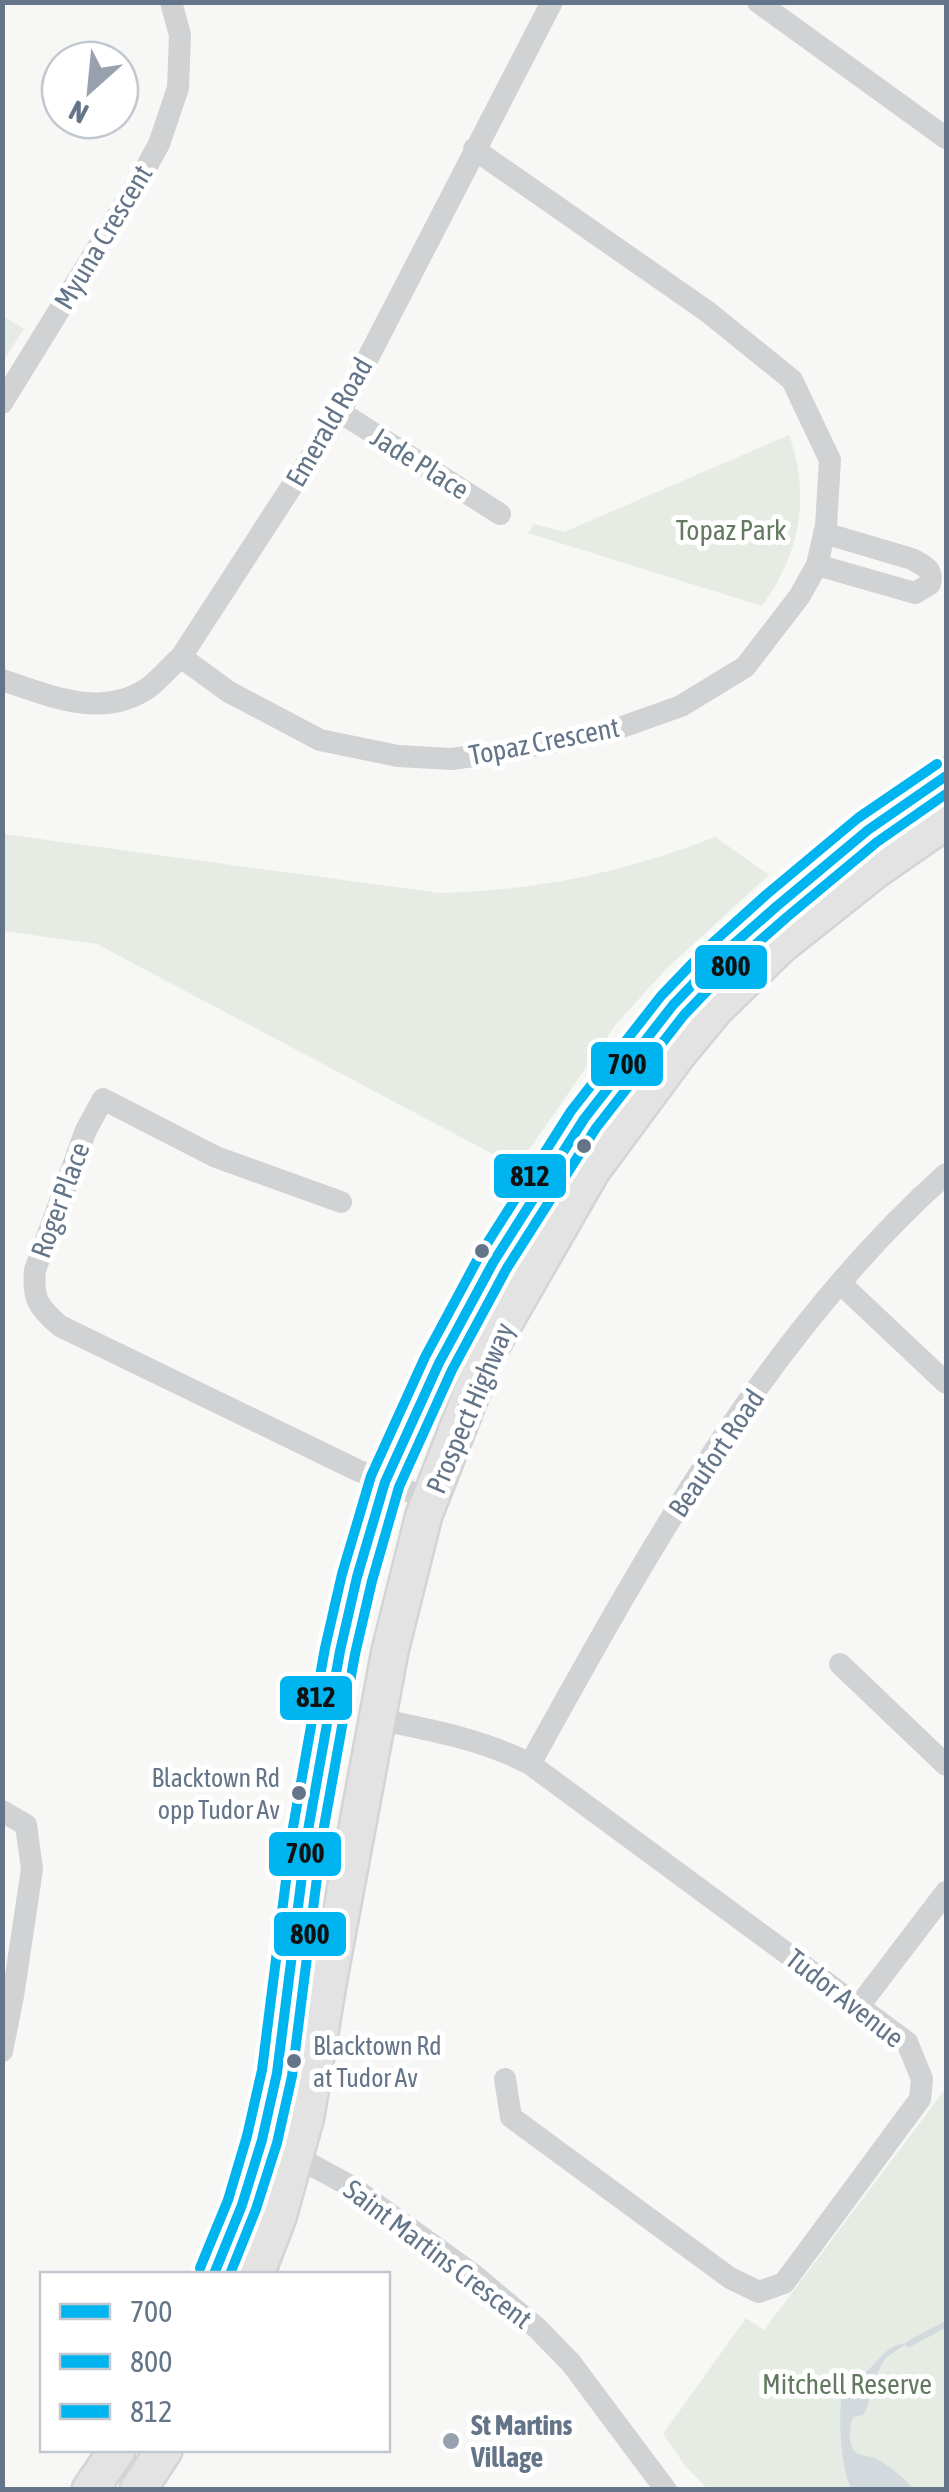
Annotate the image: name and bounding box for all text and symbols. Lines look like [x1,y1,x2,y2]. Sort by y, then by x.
north arrow [40,40,140,140]
text: N [64,94,93,130]
street label: Myuna Crescent [47,159,159,315]
street label: Emerald Road [279,352,379,492]
street label: Jade Place [365,421,475,505]
park label: Topaz Park [676,514,786,546]
street label: Topaz Crescent [466,711,622,771]
line badge: 800 [693,943,769,991]
text: 800 [711,950,751,982]
line badge: 700 [589,1040,665,1088]
text: 700 [607,1048,647,1080]
unlabelled marker [574,1136,594,1156]
street label: Roger Place [24,1138,96,1262]
line badge: 812 [492,1152,568,1200]
text: 812 [510,1160,550,1192]
unlabelled marker [472,1241,492,1261]
street label: Prospect Highway [420,1318,520,1498]
street label: Beaufort Road [662,1383,770,1523]
line badge: 812 [278,1674,354,1722]
text: 812 [296,1681,336,1713]
place label: Blacktown Rd opp Tudor Av [151,1763,280,1825]
marker: Blacktown Rd opp Tudor Av [289,1783,309,1803]
line badge: 700 [267,1830,343,1878]
text: 700 [285,1837,325,1869]
line badge: 800 [272,1910,348,1958]
text: 800 [290,1918,330,1950]
street label: Tudor Avenue [780,1942,910,2054]
place label: Blacktown Rd at Tudor Av [313,2031,442,2093]
marker: Blacktown Rd at Tudor Av [284,2051,304,2071]
street label: Saint Martins Crescent [338,2173,538,2335]
legend [40,2272,390,2452]
text: 700 [130,2294,172,2328]
text: 800 [130,2344,172,2378]
park label: Mitchell Reserve [762,2368,932,2400]
text: 812 [130,2394,172,2428]
place label: St Martins Village [470,2409,573,2473]
marker: St Martins Village [440,2430,462,2452]

